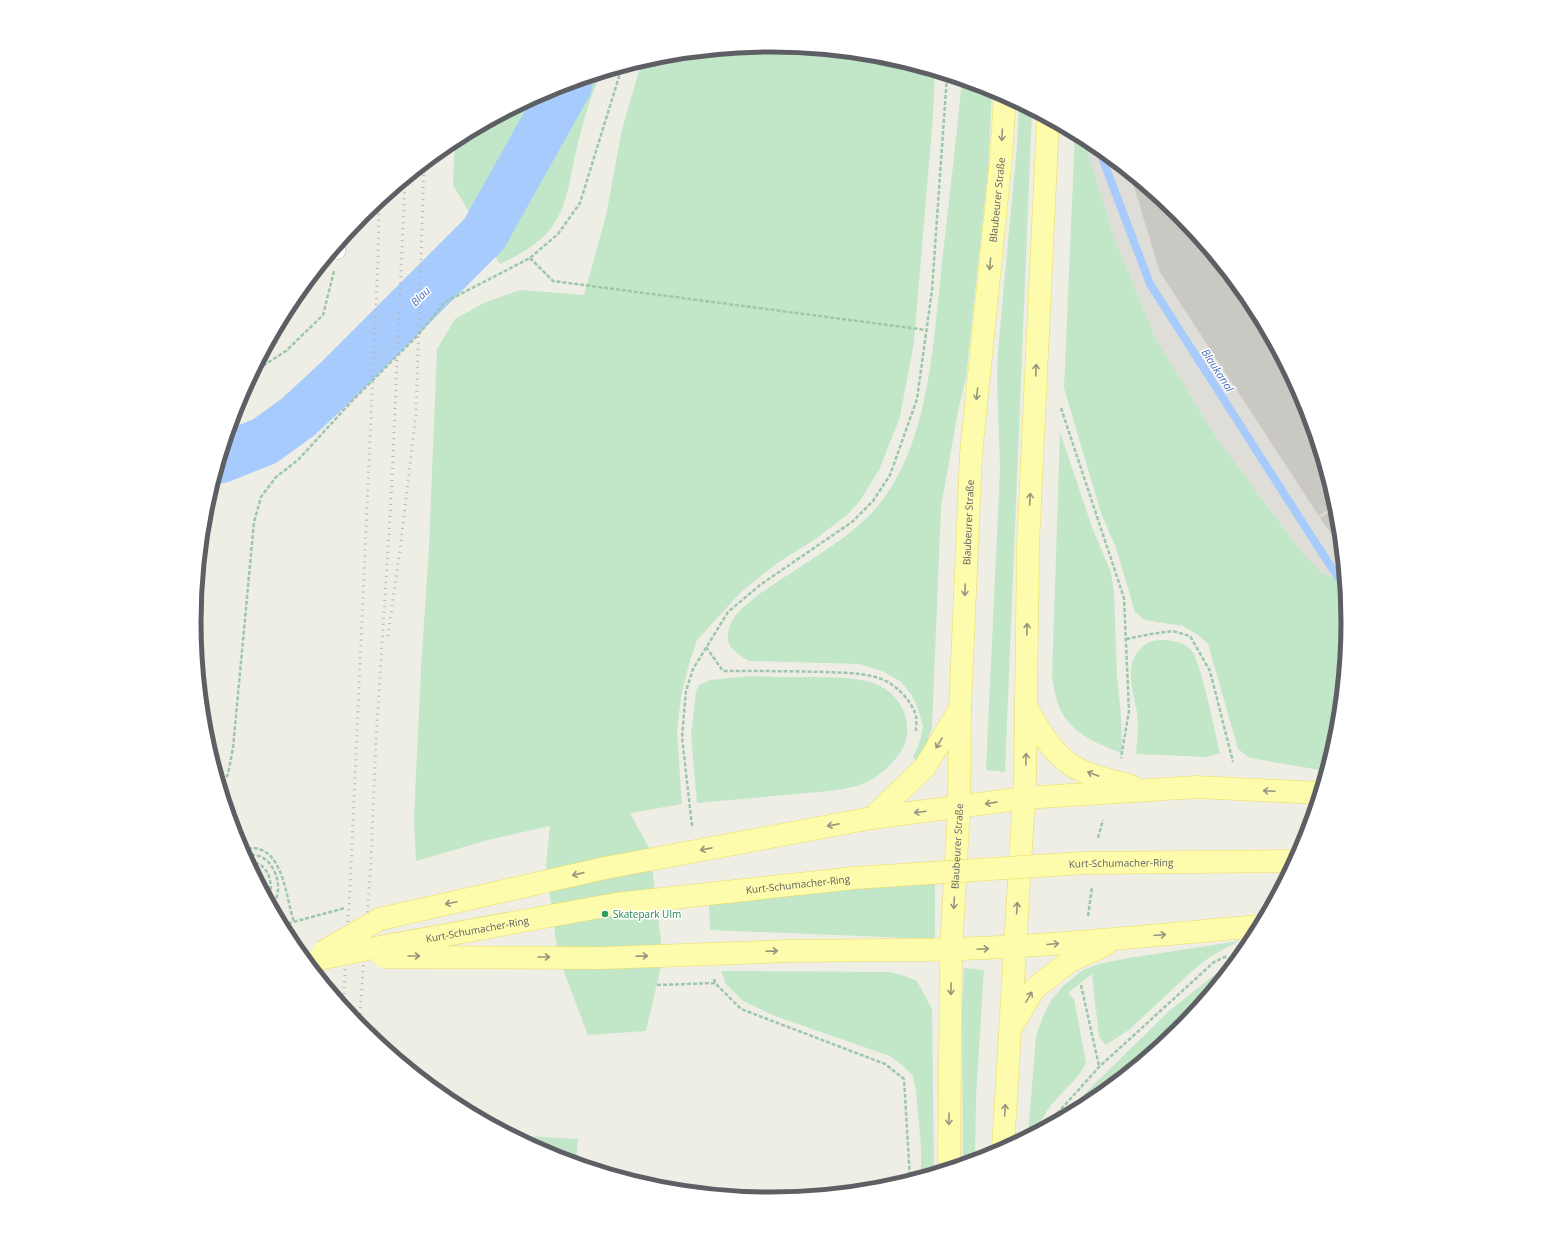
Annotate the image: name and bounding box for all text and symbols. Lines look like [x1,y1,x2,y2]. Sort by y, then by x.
one-way arrow [999,128,1006,141]
street label: Blaubeurer Straße [985,156,1008,243]
one-way arrow [987,257,994,270]
water label: Blau [407,283,433,309]
water label: Blaukanal [1198,345,1238,395]
one-way arrow [1032,364,1040,377]
one-way arrow [974,387,981,400]
street label: Blaubeurer Straße [959,479,977,565]
one-way arrow [1026,493,1034,506]
one-way arrow [961,583,969,596]
one-way arrow [1023,623,1031,636]
one-way arrow [935,737,944,748]
one-way arrow [1022,753,1029,766]
one-way arrow [1088,770,1100,778]
one-way arrow [1263,787,1276,794]
one-way arrow [985,799,998,807]
street label: Blaubeurer Straße [947,803,966,889]
one-way arrow [914,808,927,816]
one-way arrow [827,821,840,829]
one-way arrow [700,845,713,853]
street label: Kurt-Schumacher-Ring [1068,855,1174,871]
one-way arrow [572,871,585,879]
street label: Kurt-Schumacher-Ring [745,871,851,897]
one-way arrow [950,896,957,909]
one-way arrow [445,899,458,907]
one-way arrow [1013,902,1020,915]
place label: Skatepark Ulm [613,907,681,921]
marker: Skatepark Ulm [600,909,610,919]
street label: Kurt-Schumacher-Ring [424,913,531,946]
one-way arrow [1153,931,1166,938]
one-way arrow [1046,940,1059,948]
one-way arrow [976,945,989,953]
one-way arrow [765,947,778,955]
one-way arrow [407,952,420,960]
one-way arrow [635,952,648,960]
one-way arrow [537,953,550,961]
one-way arrow [947,982,955,995]
one-way arrow [1026,991,1034,1003]
one-way arrow [1002,1104,1009,1117]
one-way arrow [945,1112,953,1125]

